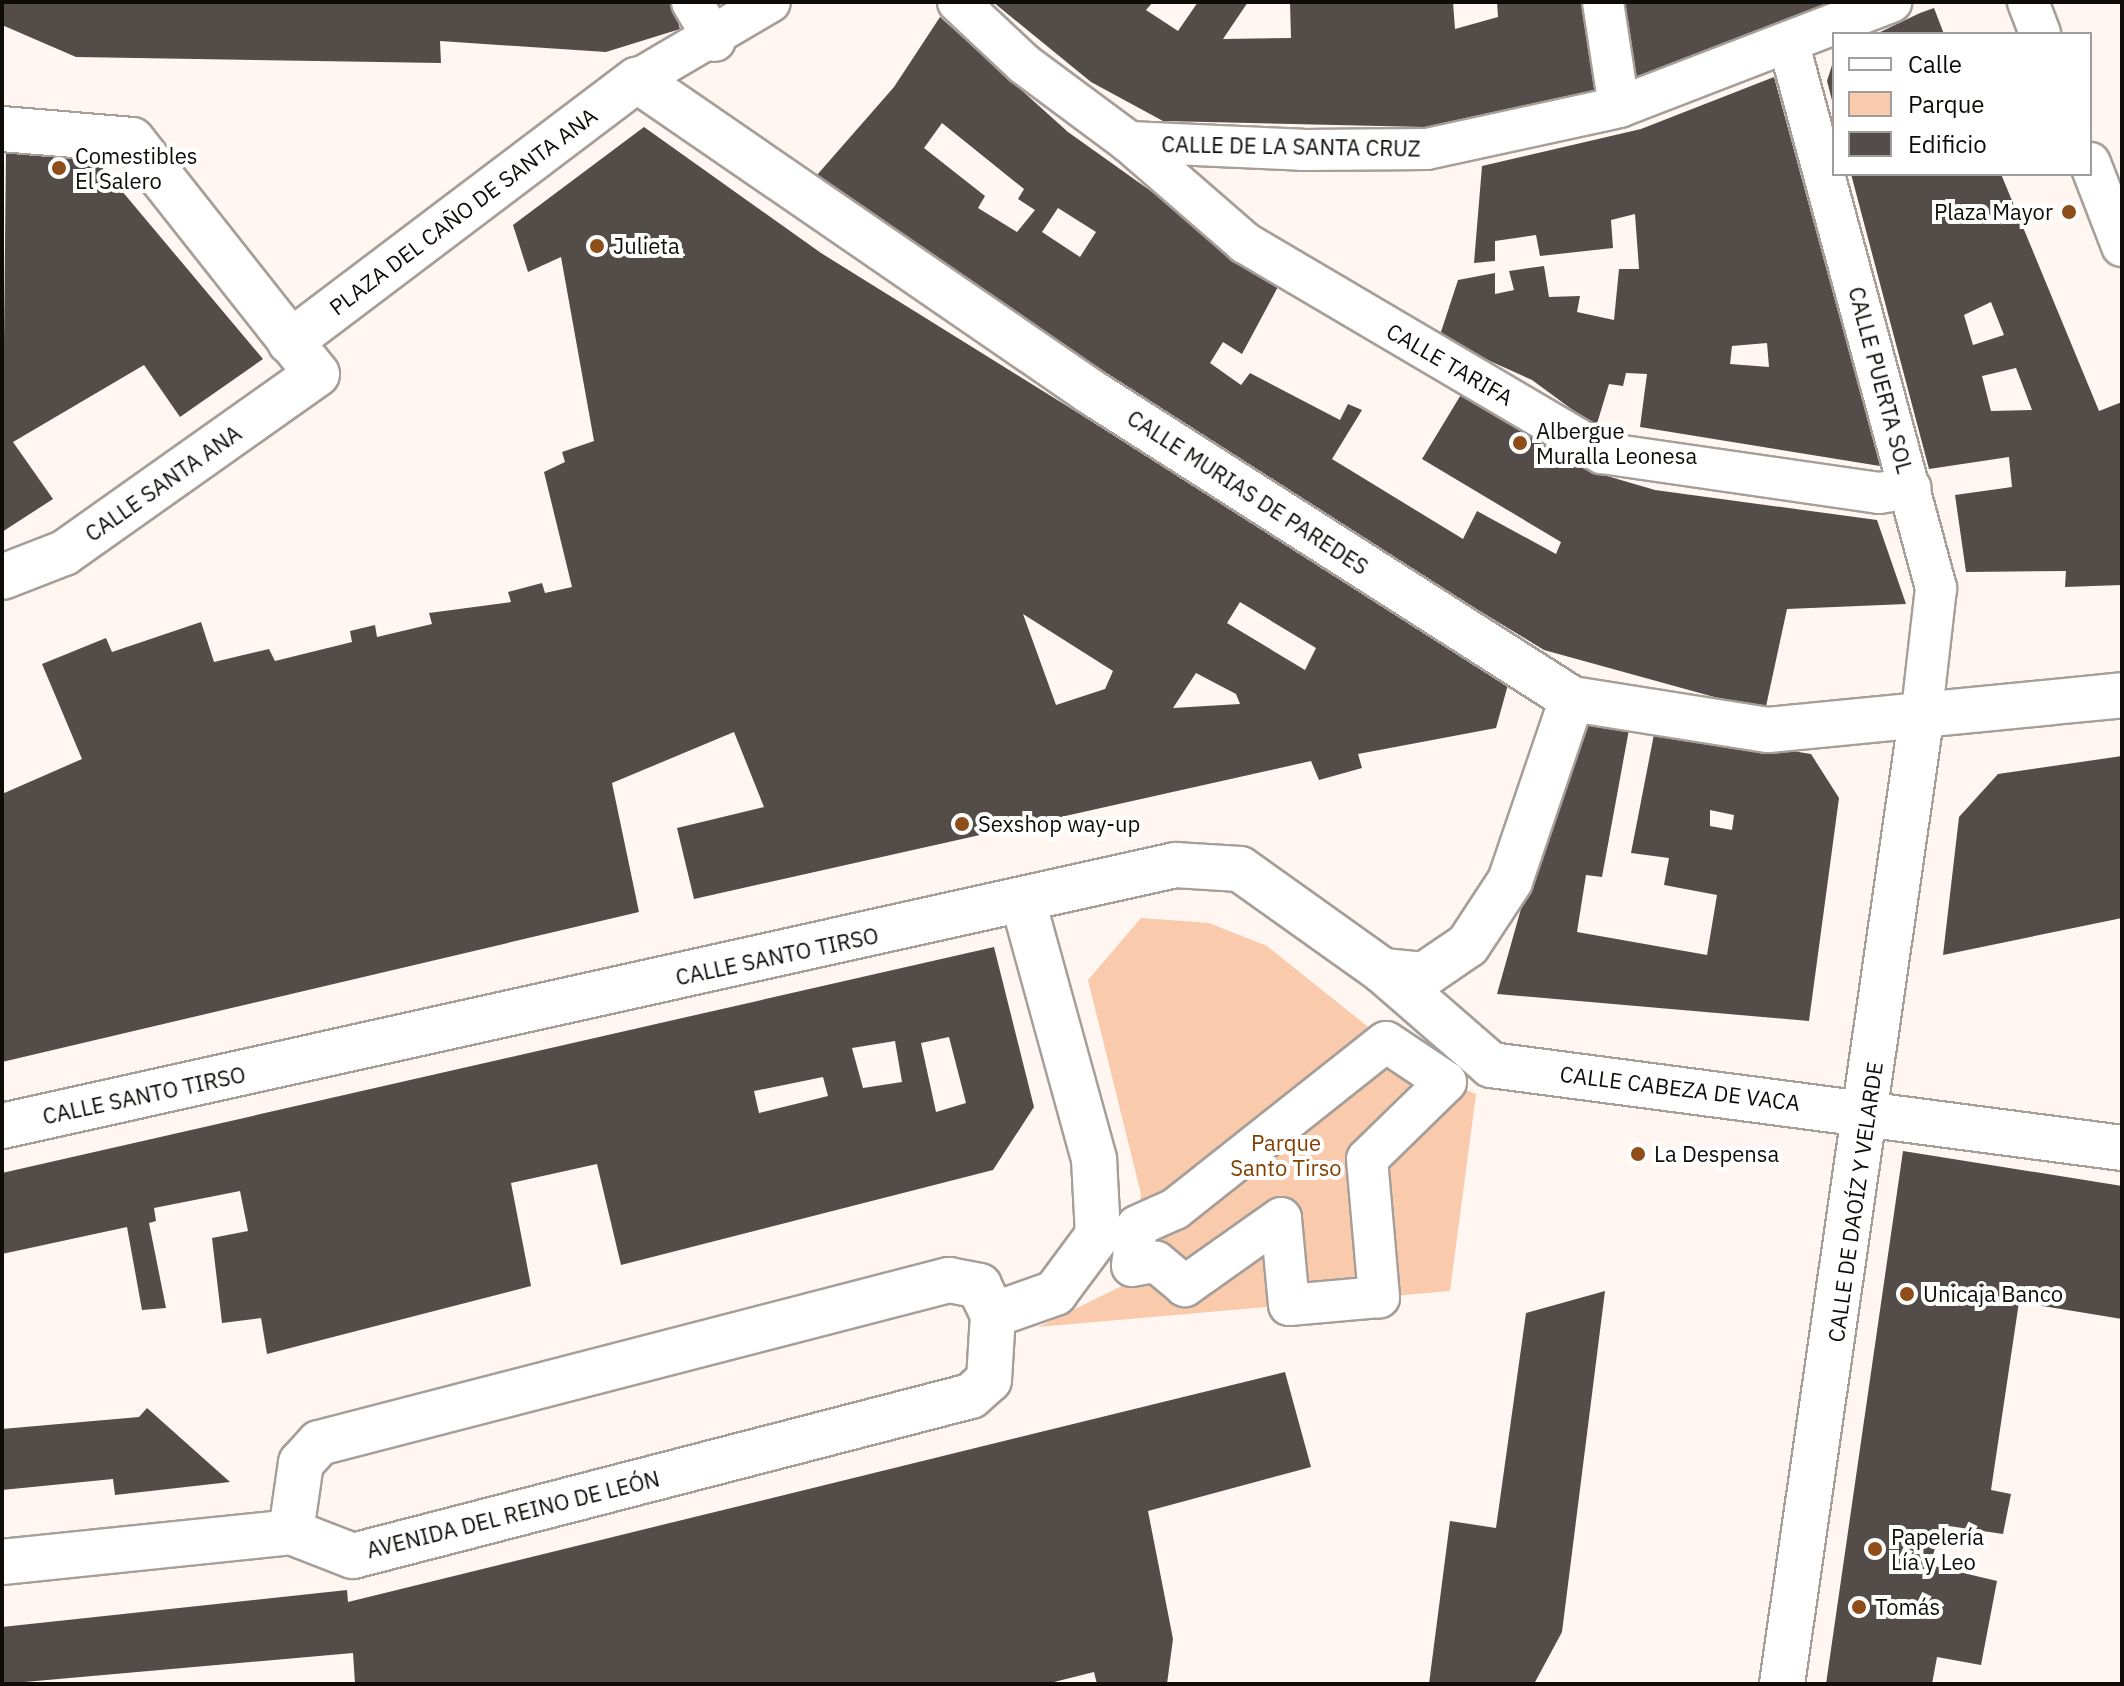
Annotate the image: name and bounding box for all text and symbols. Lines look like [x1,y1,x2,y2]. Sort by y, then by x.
legend [1832,32,2092,176]
text: Calle [1908,48,1962,80]
text: Parque [1908,88,1985,120]
street label: PLAZA DEL CAÑO DE SANTA ANA [324,102,602,320]
text: Edificio [1908,128,1987,160]
street label: CALLE DE LA SANTA CRUZ [1161,131,1421,161]
place label: Comestibles El Salero [75,142,198,194]
marker: Comestibles El Salero [50,159,68,177]
place label: Plaza Mayor [1934,199,2053,225]
marker: Plaza Mayor [2060,203,2078,221]
place label: Julieta [613,233,680,259]
marker: Julieta [588,237,606,255]
street label: CALLE PUERTA SOL [1843,284,1919,476]
street label: CALLE TARIFA [1382,317,1518,411]
street label: CALLE MURIAS DE PAREDES [1123,404,1373,580]
place label: Albergue Muralla Leonesa [1536,417,1697,468]
street label: CALLE SANTA ANA [80,419,246,547]
marker: Albergue Muralla Leonesa [1511,434,1529,452]
place label: Sexshop way-up [978,811,1140,837]
marker: Sexshop way-up [953,815,971,833]
street label: CALLE SANTO TIRSO [673,922,881,990]
street label: CALLE CABEZA DE VACA [1558,1060,1802,1116]
street label: CALLE DE DAOÍZ Y VELARDE [1822,1060,1888,1344]
street label: CALLE SANTO TIRSO [40,1061,248,1129]
park label: Parque Santo Tirso [1230,1129,1342,1180]
place label: La Despensa [1654,1141,1779,1167]
marker: La Despensa [1629,1145,1647,1163]
place label: Unicaja Banco [1923,1281,2063,1307]
marker: Unicaja Banco [1898,1285,1916,1303]
street label: AVENIDA DEL REINO DE LEÓN [364,1465,662,1563]
place label: Papelería Lía y Leo [1891,1523,1984,1574]
marker: Papelería Lía y Leo [1866,1540,1884,1558]
place label: Tomás [1875,1594,1940,1620]
marker: Tomás [1850,1598,1868,1616]

